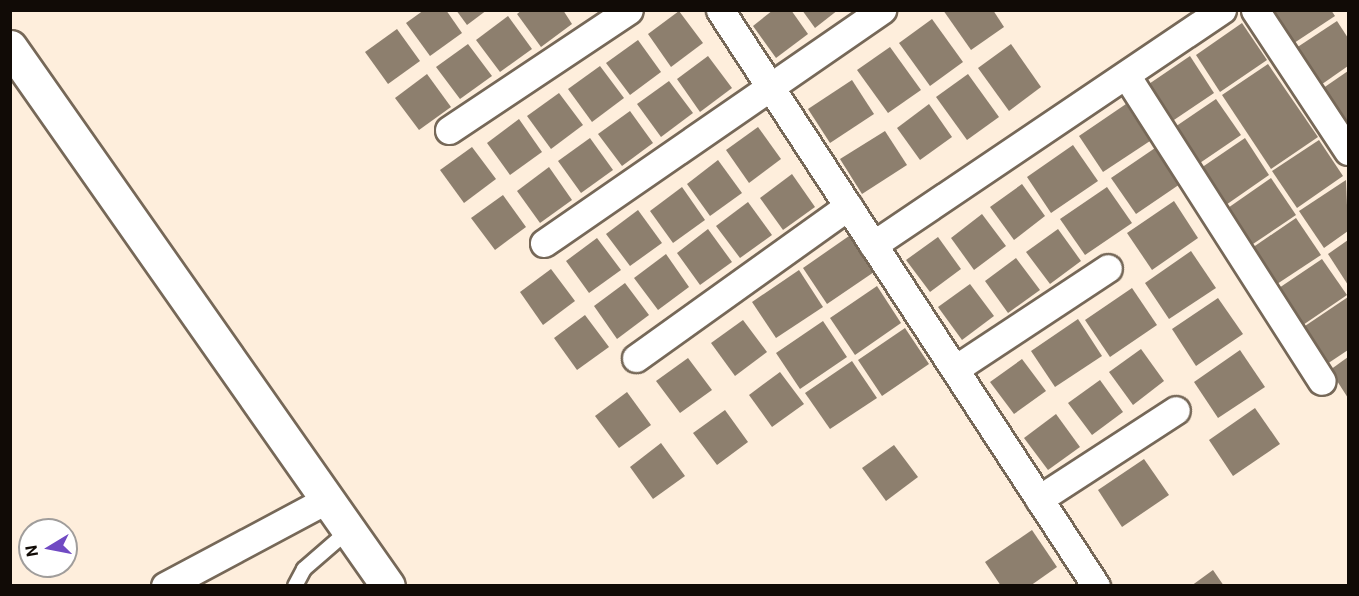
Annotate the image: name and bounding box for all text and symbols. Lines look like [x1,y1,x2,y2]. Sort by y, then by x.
north arrow [18,518,78,578]
text: N [21,544,42,558]

